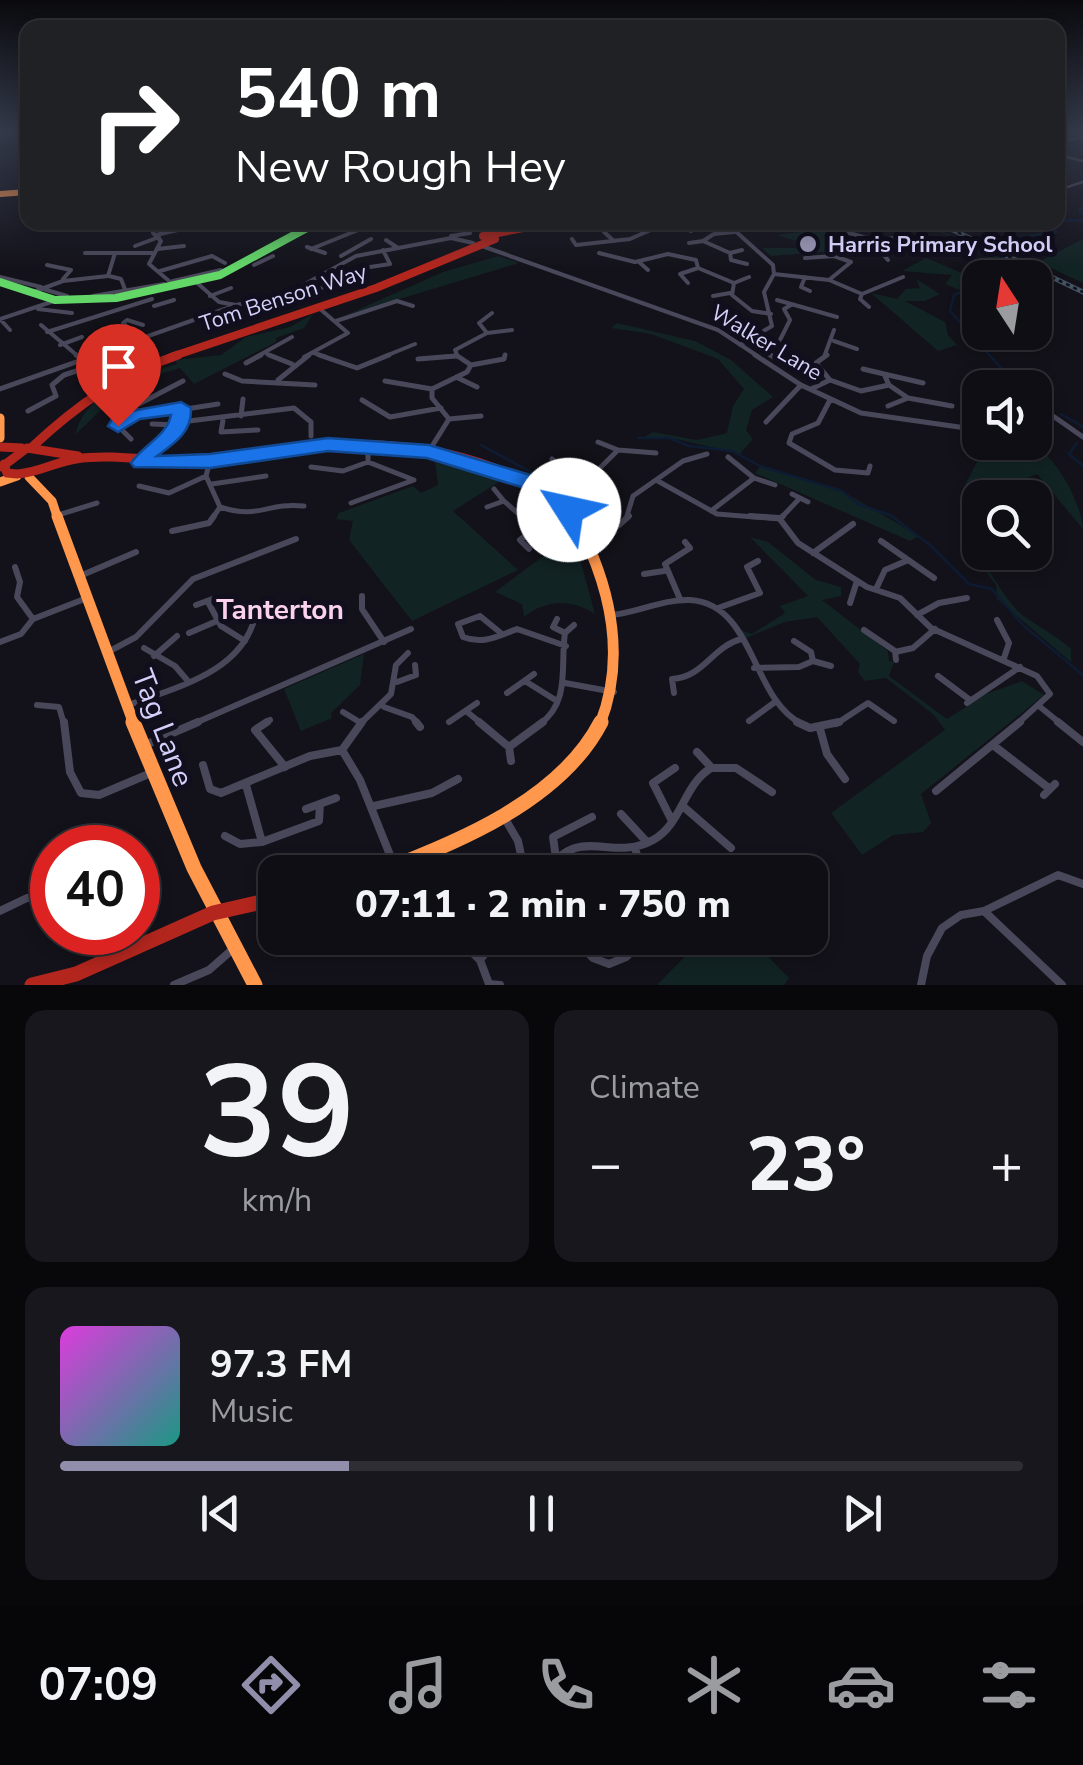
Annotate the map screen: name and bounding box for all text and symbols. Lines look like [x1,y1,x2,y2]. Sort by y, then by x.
text: 540 m [235,46,441,142]
icon: right [70,60,200,190]
text: New Rough Hey [235,137,566,198]
place label: Harris Primary School [828,230,1053,260]
marker: Harris Primary School [797,233,819,255]
street label: Tom Benson Way [196,257,371,339]
north arrow [962,260,1052,350]
map controls [962,260,1052,570]
street label: Walker Lane [705,298,828,388]
pin [76,324,161,427]
icon: arrive [91,339,146,394]
button: sound [962,370,1052,460]
position arrow [517,458,621,562]
button: search [962,480,1052,570]
district label: Tanterton [216,591,344,629]
street label: Tag Lane [122,664,204,793]
speed limit sign: 40 [30,825,160,955]
text: 07:11 · 2 min · 750 m [355,879,731,930]
text: 39 [199,1025,355,1202]
text: Climate [589,1066,700,1109]
text: 23° [747,1114,865,1216]
text: − [589,1127,622,1202]
text: + [990,1127,1023,1202]
text: km/h [242,1179,312,1222]
text: 97.3 FM [210,1339,352,1390]
text: Music [210,1390,293,1433]
icon: previous [193,1486,248,1541]
icon: pause [514,1486,569,1541]
icon: next [835,1486,890,1541]
icon: directions [236,1650,306,1720]
icon: music [383,1650,453,1720]
icon: phone [531,1650,601,1720]
icon: climate [679,1650,749,1720]
icon: car [826,1650,896,1720]
icon: filters [974,1650,1044,1720]
text: 07:09 [39,1655,158,1716]

